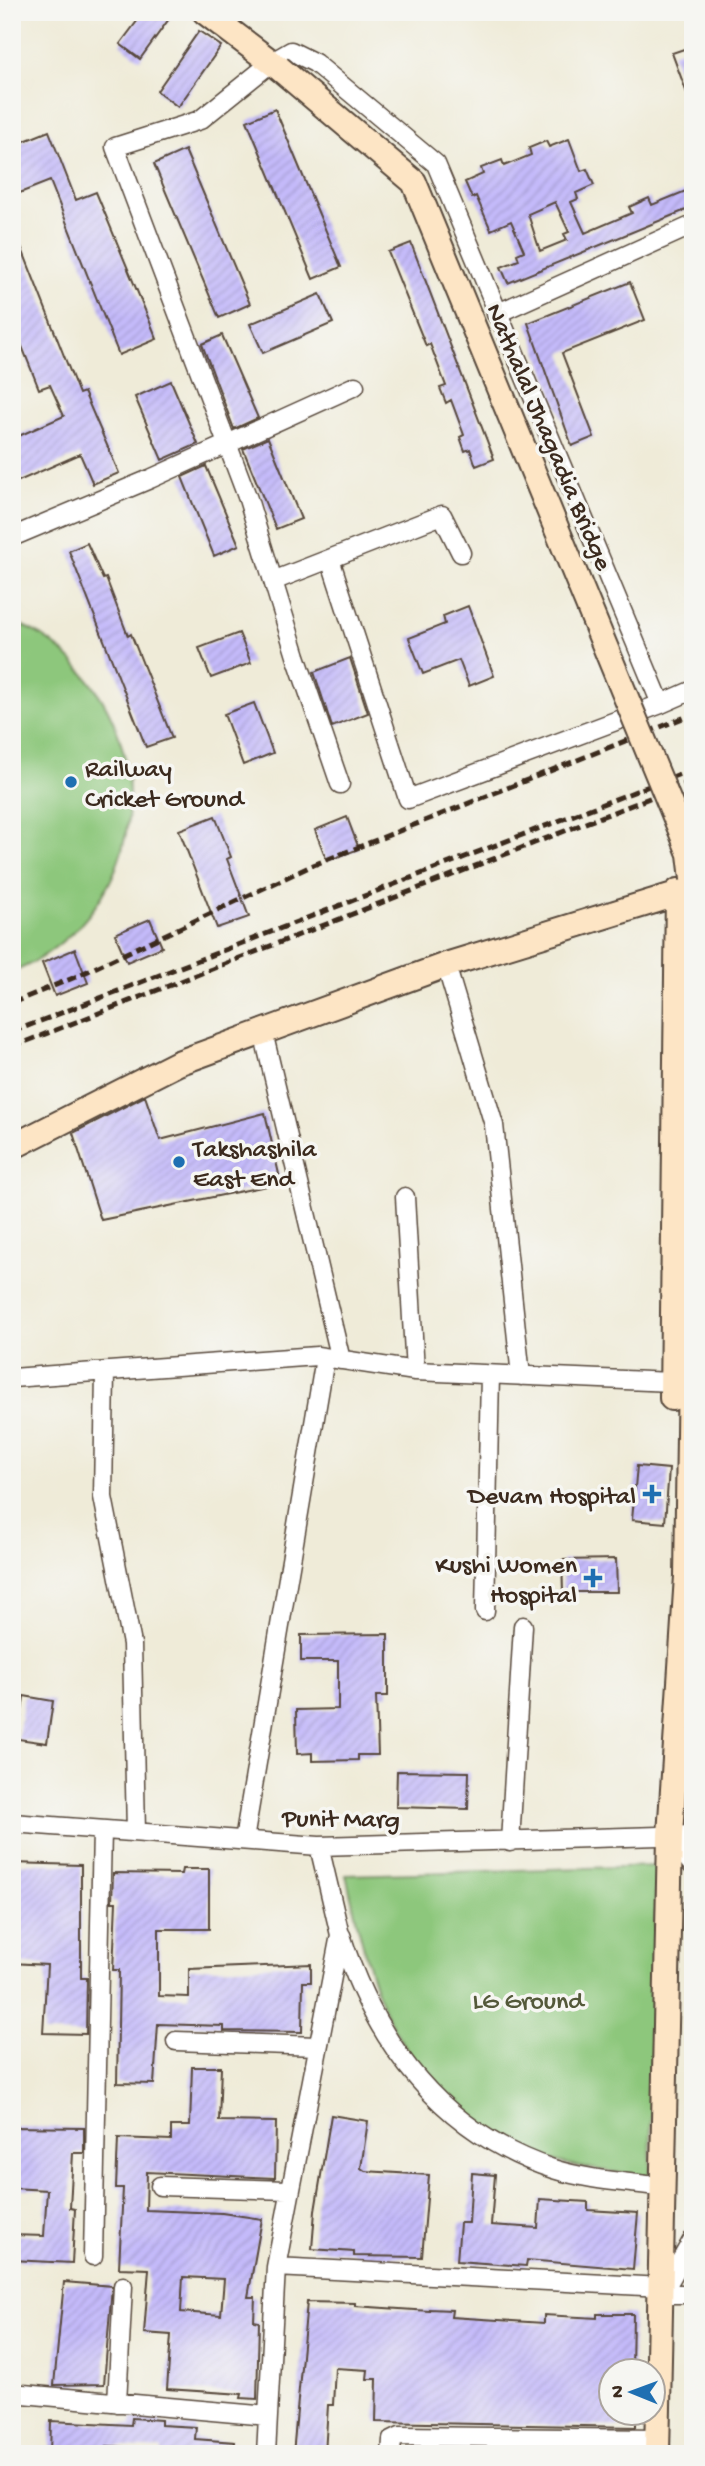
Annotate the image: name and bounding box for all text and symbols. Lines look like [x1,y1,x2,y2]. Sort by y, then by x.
street label: Nathalal Jhagadia Bridge [477,300,617,576]
place label: Railway Cricket Ground [85,756,245,817]
marker: Railway Cricket Ground [63,774,79,790]
place label: Takshashila East End [191,1136,318,1197]
marker: Takshashila East End [171,1154,187,1170]
place label: Devam Hospital [466,1483,636,1514]
marker: Devam Hospital [642,1484,662,1504]
place label: Kushi Women Hospital [435,1552,578,1613]
marker: Kushi Women Hospital [583,1568,603,1588]
street label: Punit Marg [281,1805,400,1838]
park label: LG Ground [473,1988,585,2019]
north arrow [596,2358,666,2428]
text: N [607,2385,630,2398]

